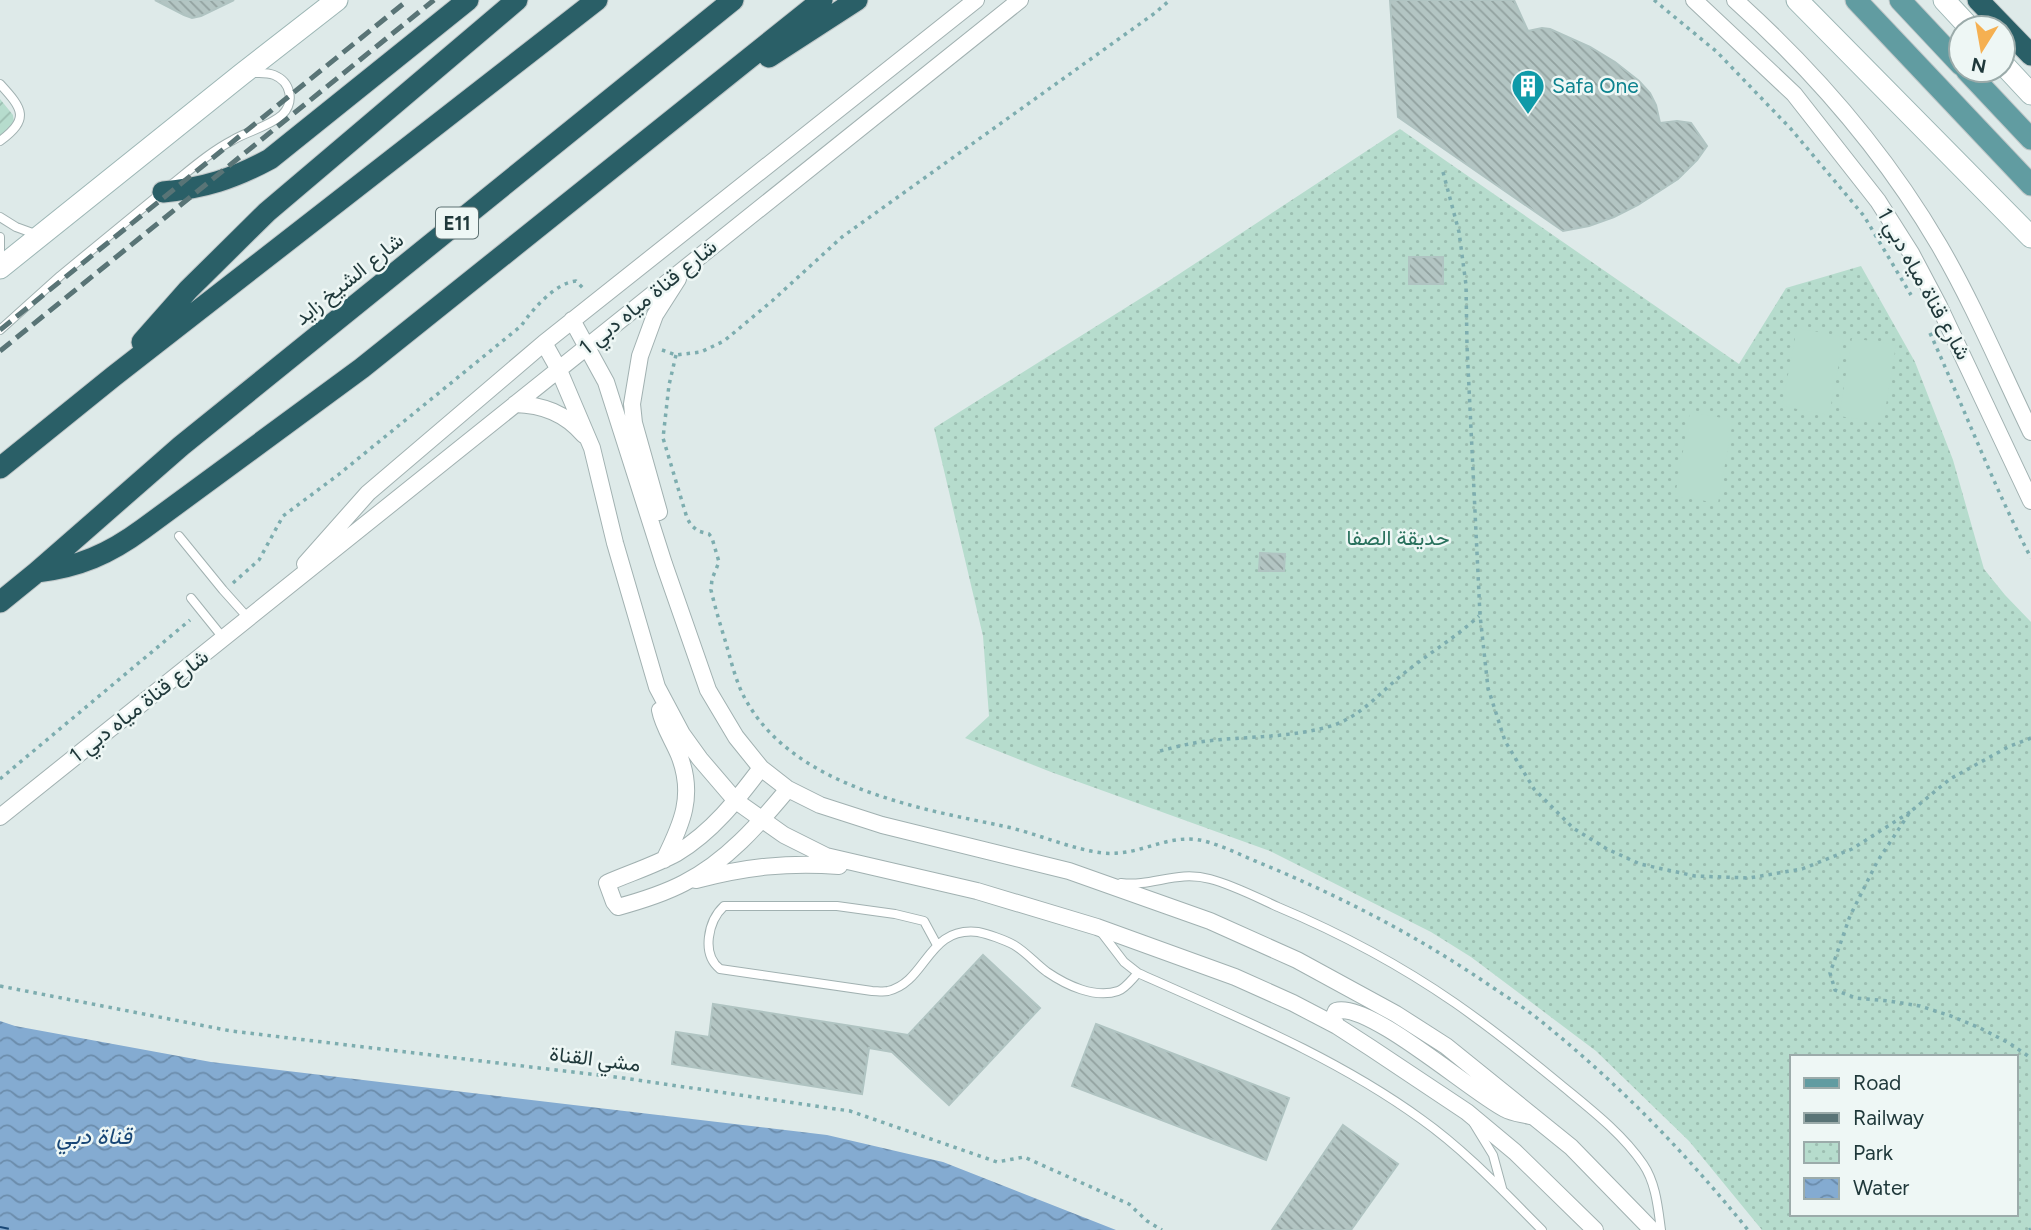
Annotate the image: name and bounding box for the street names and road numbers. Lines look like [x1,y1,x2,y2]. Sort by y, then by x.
street label: شارع قناة مياه دبي 1 [1868,204,1976,366]
road number: E11 [436,208,478,238]
street label: شارع الشيخ زايد [289,227,409,332]
street label: شارع قناة مياه دبي 1 [574,234,725,364]
street label: شارع قناة مياه دبي 1 [64,644,216,772]
street label: مشي القناة [548,1041,642,1081]

